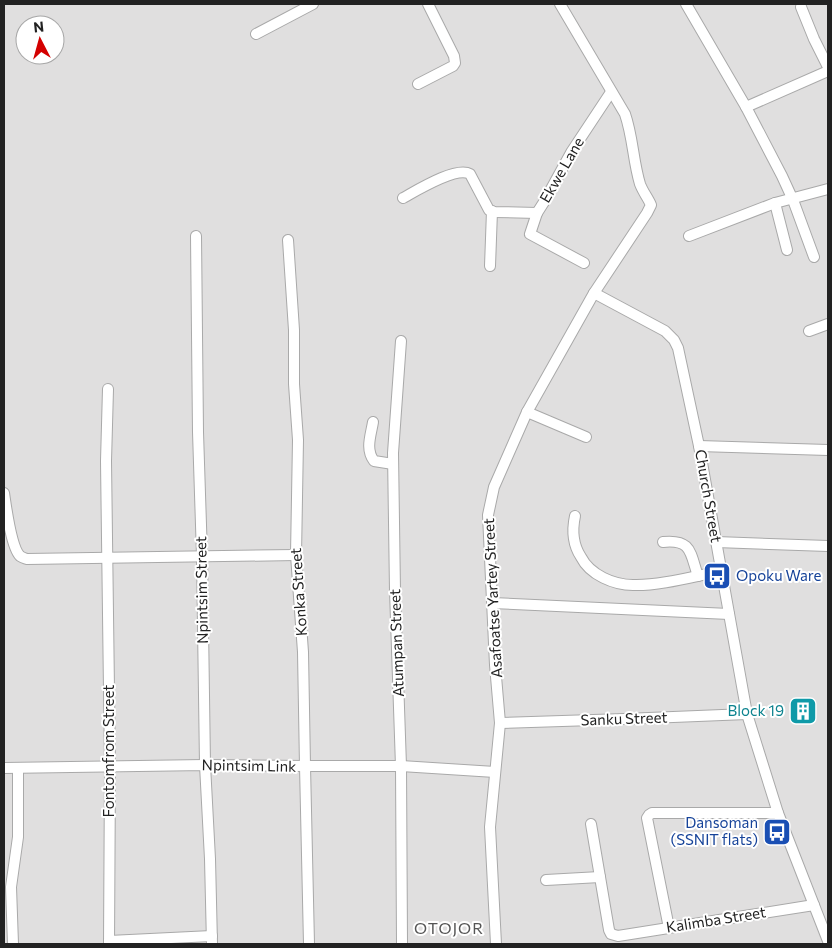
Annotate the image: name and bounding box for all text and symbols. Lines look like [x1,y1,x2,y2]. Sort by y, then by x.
north arrow [15,15,65,65]
text: N [32,18,45,36]
street label: Ekwe Lane [535,134,587,205]
street label: Church Street [692,448,726,544]
street label: Asafoatse Yartey Street [479,518,505,678]
street label: Npintsim Street [191,536,211,644]
street label: Konka Street [286,547,310,637]
bus stop icon: Opoku Ware [702,561,732,591]
place label: Opoku Ware [736,566,822,584]
street label: Atumpan Street [385,589,407,697]
street label: Fontomfrom Street [99,685,117,817]
building icon: Block 19 [788,696,818,726]
place label: Block 19 [728,701,784,719]
street label: Sanku Street [580,707,668,729]
street label: Npintsim Link [202,755,296,775]
place label: Dansoman (SSNIT flats) [670,813,758,848]
bus stop icon: Dansoman (SSNIT flats) [762,817,792,847]
street label: Kalimba Street [665,902,767,936]
district label: OTOJOR [414,918,484,937]

